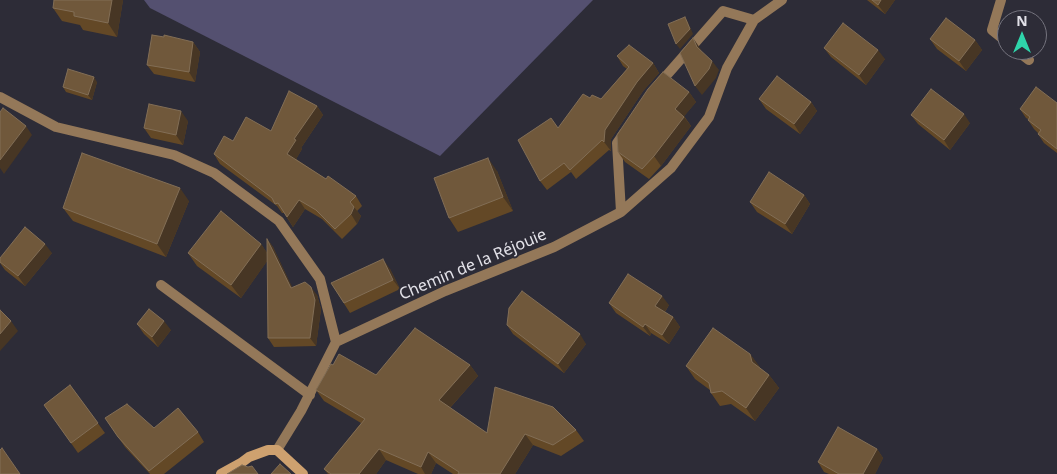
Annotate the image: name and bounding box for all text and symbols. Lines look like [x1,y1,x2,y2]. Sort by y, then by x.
north arrow [997,10,1047,60]
text: N [1016,11,1028,30]
street label: Chemin de la Réjouie [396,225,550,305]

